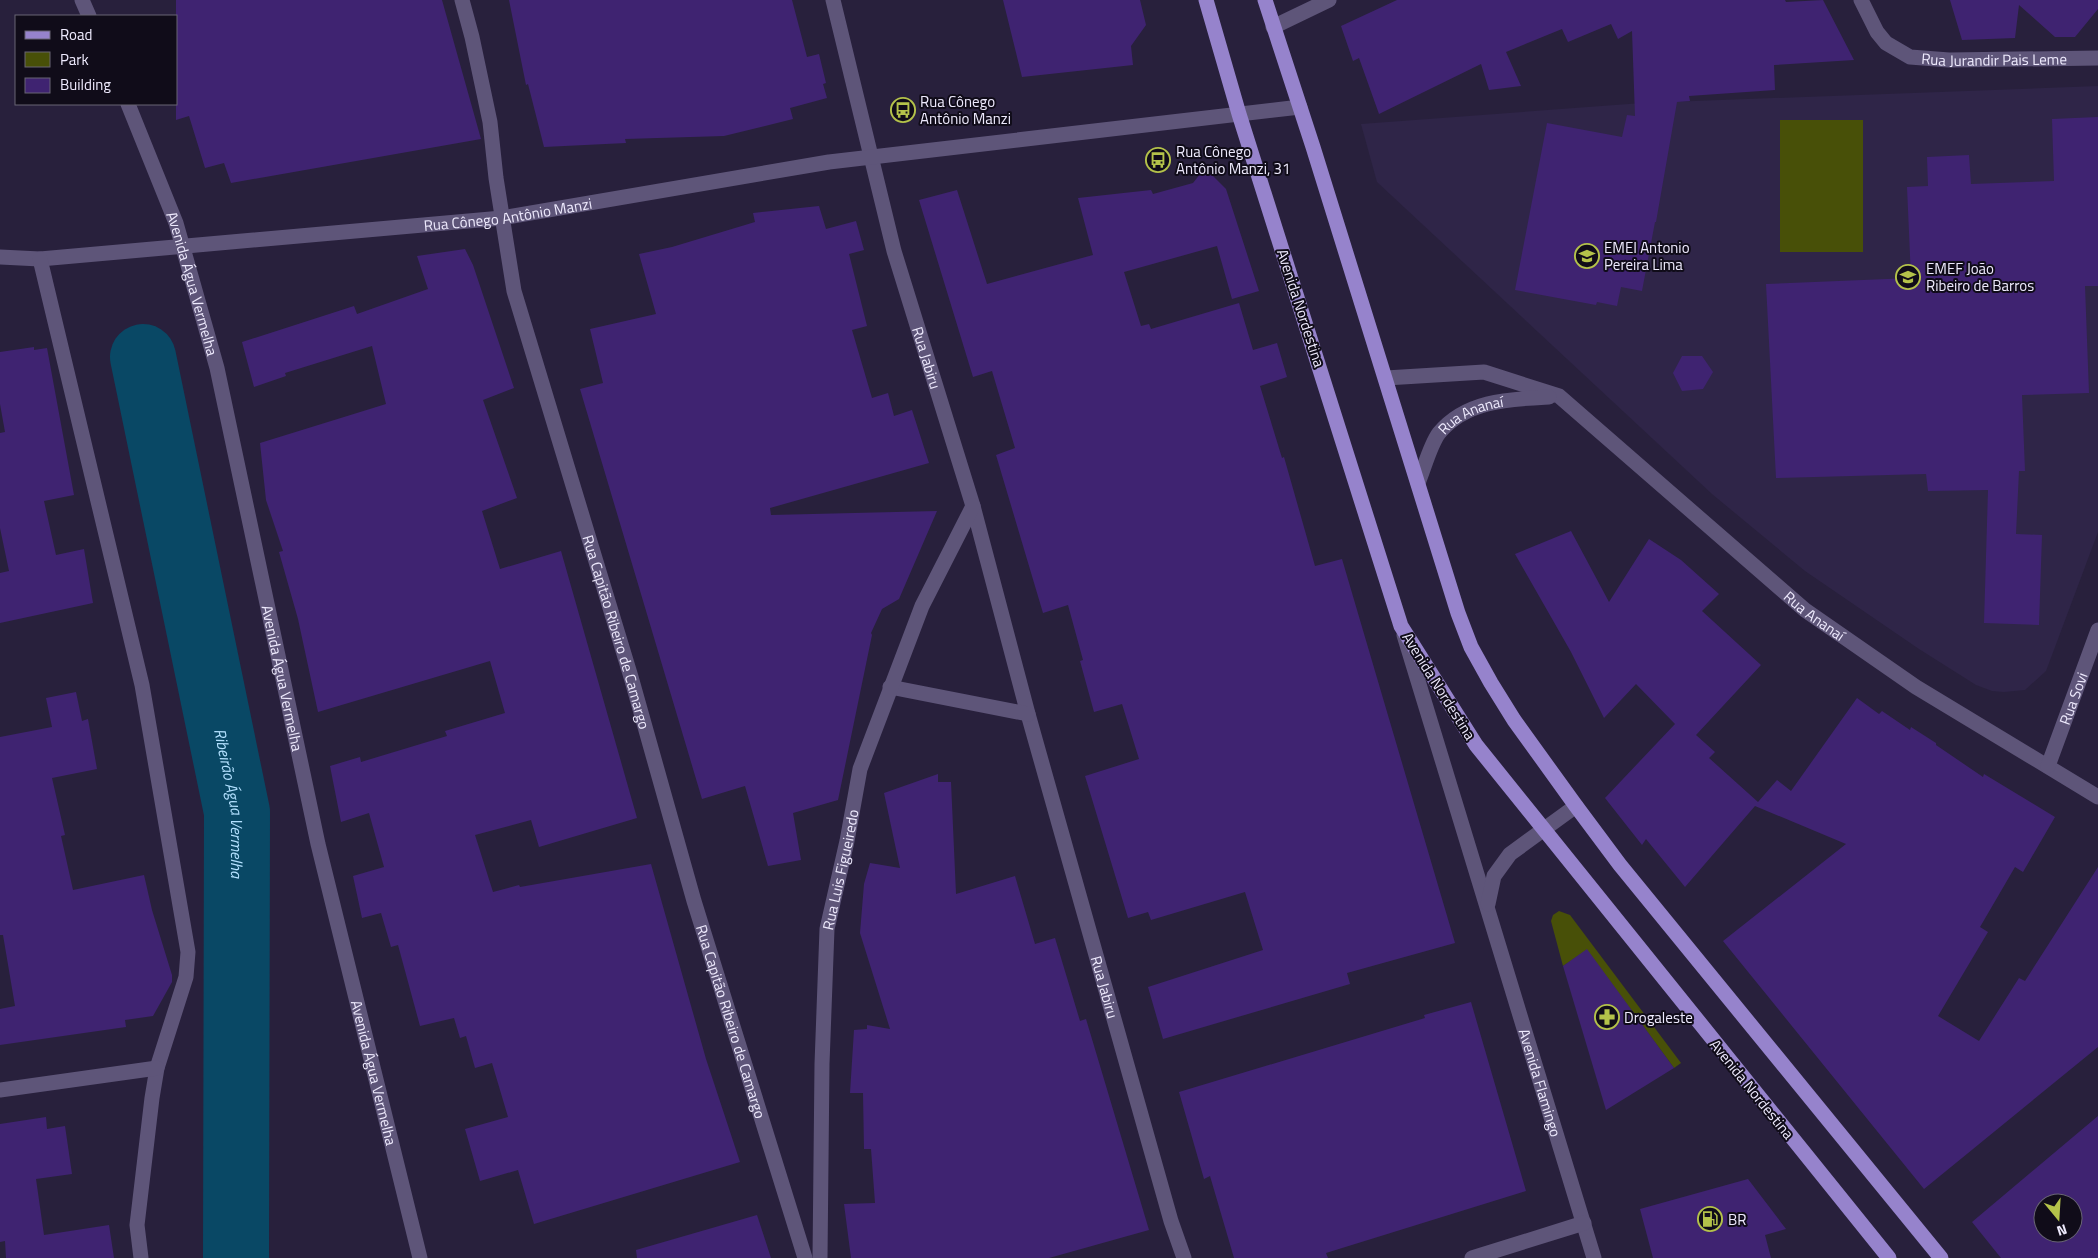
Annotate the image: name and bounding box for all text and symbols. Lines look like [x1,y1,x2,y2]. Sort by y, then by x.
legend [15,15,178,105]
text: Road [60,23,92,46]
street label: Rua Jurandir Pais Leme [1921,46,2067,71]
text: Park [60,48,89,71]
text: Building [60,73,111,96]
place label: Rua Cônego Antônio Manzi [920,90,1011,130]
bus stop icon: Rua Cônego Antônio Manzi [890,97,916,123]
place label: Rua Cônego Antônio Manzi, 31 [1176,140,1290,180]
bus stop icon: Rua Cônego Antônio Manzi, 31 [1145,147,1171,173]
street label: Rua Cônego Antônio Manzi [423,191,594,236]
street label: Avenida Água Vermelha [161,208,225,359]
place label: EMEI Antonio Pereira Lima [1604,236,1690,276]
school or university icon: EMEI Antonio Pereira Lima [1574,243,1600,269]
street label: Avenida Nordestina [1271,246,1331,370]
place label: EMEF João Ribeiro de Barros [1926,257,2034,297]
school or university icon: EMEF João Ribeiro de Barros [1895,264,1921,290]
street label: Rua Jabiru [907,324,948,392]
street label: Rua Ananaí [1432,389,1507,439]
street label: Rua Capitão Ribeiro de Camargo [577,532,657,732]
street label: Rua Ananaí [1779,585,1851,647]
street label: Avenida Água Vermelha [256,603,310,754]
street label: Avenida Nordestina [1397,628,1482,745]
street label: Rua Sovi [2053,669,2093,728]
water label: Ribeirão Água Vermelha [208,726,249,879]
street label: Rua Luis Figueiredo [816,807,864,932]
street label: Rua Capitão Ribeiro de Camargo [690,922,772,1121]
street label: Rua Jabiru [1085,953,1125,1021]
street label: Avenida Água Vermelha [345,997,403,1148]
pharmacy icon: Drogaleste [1594,1004,1620,1030]
place label: Drogaleste [1624,1006,1693,1029]
street label: Avenida Flamingo [1513,1026,1568,1140]
street label: Avenida Nordestina [1704,1034,1800,1144]
north arrow [2033,1193,2083,1243]
fuel station icon: BR [1697,1206,1723,1232]
place label: BR [1728,1208,1746,1231]
text: N [2054,1219,2070,1242]

